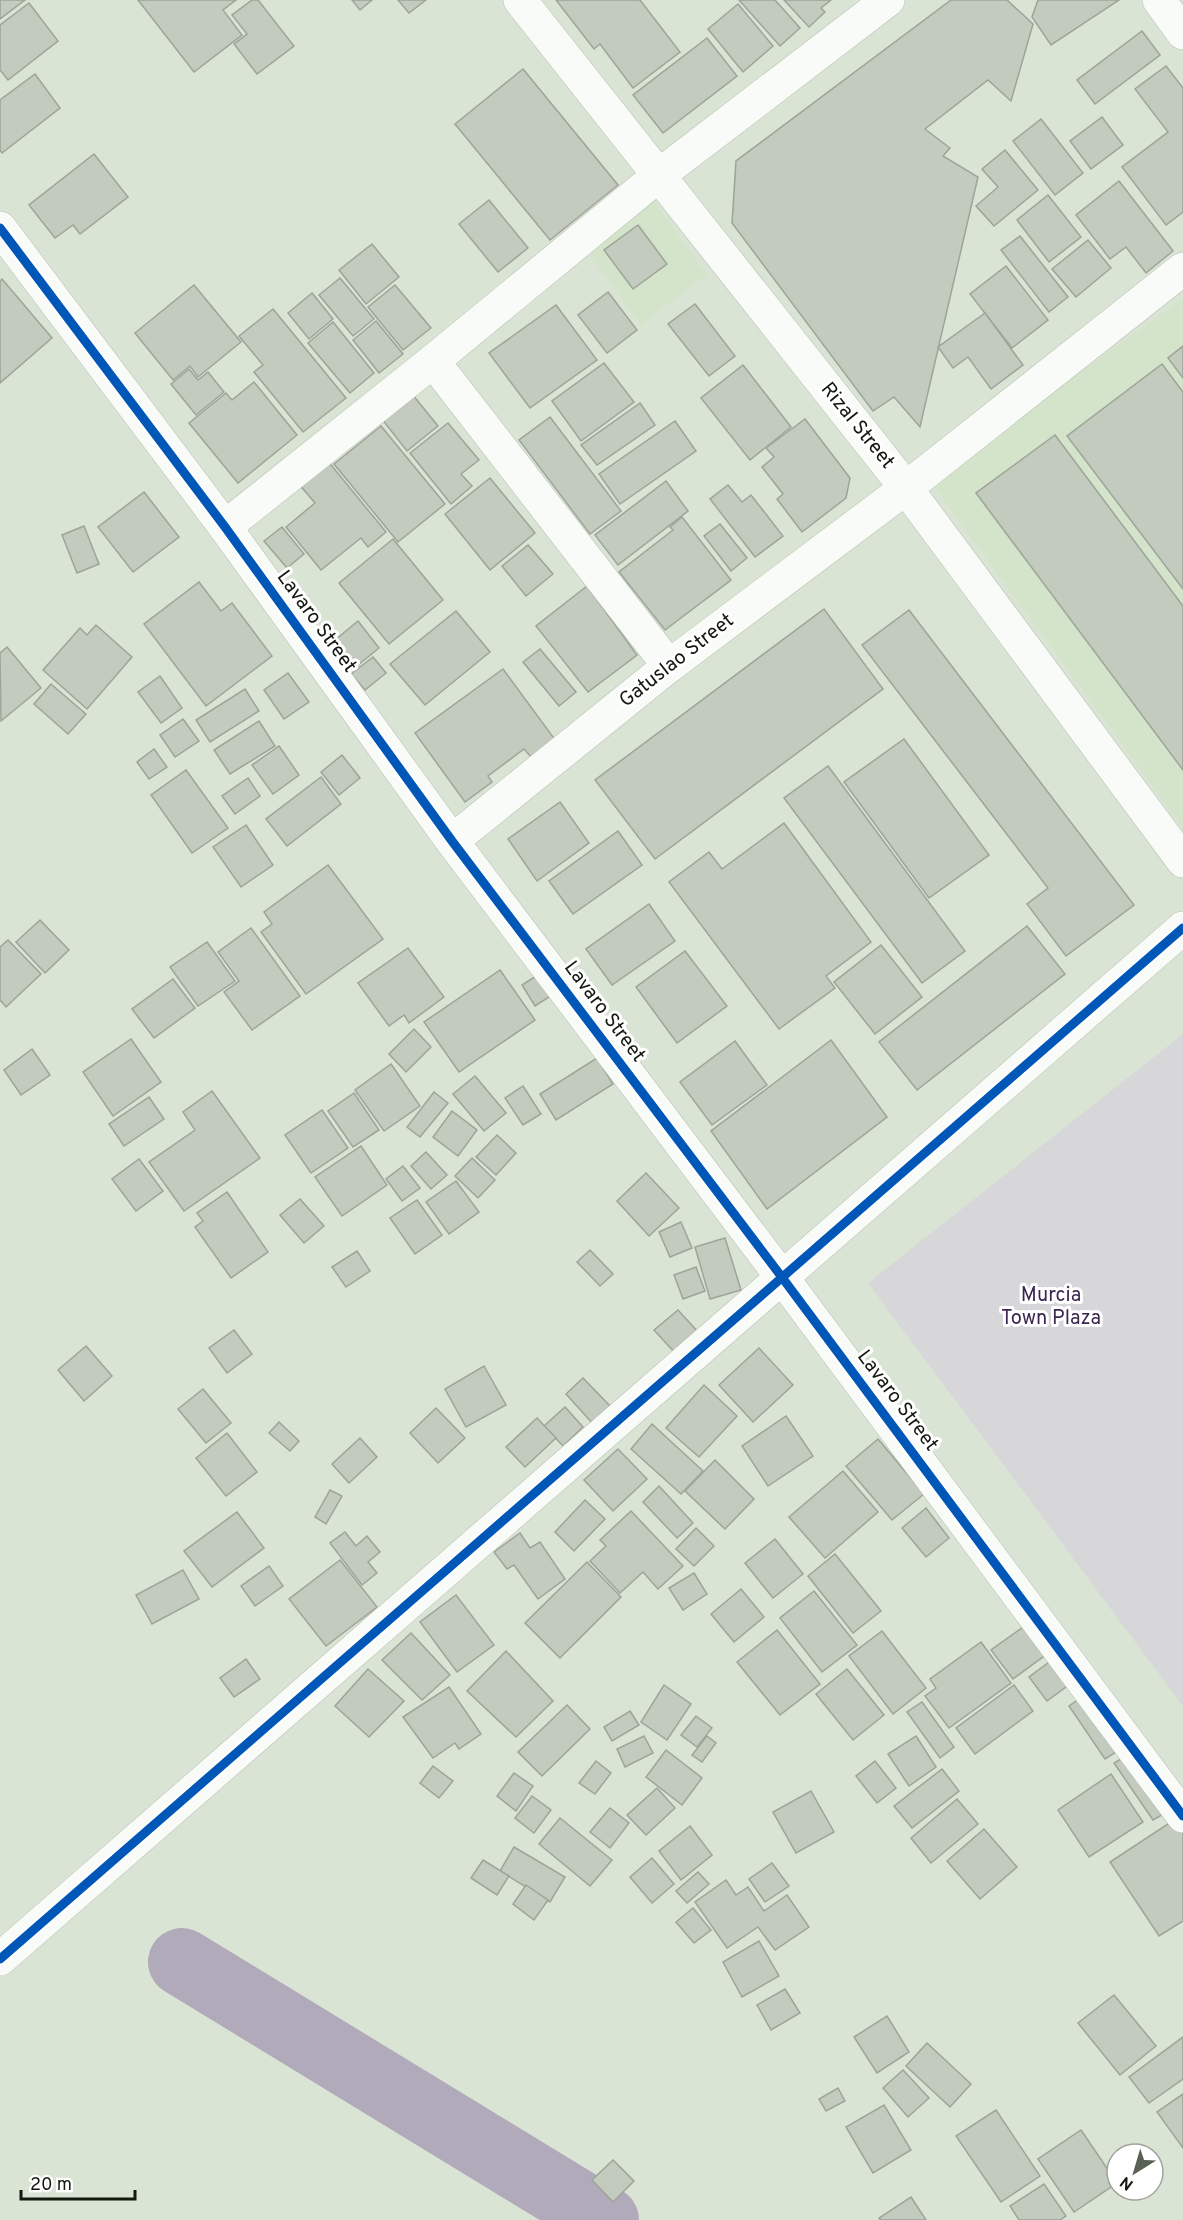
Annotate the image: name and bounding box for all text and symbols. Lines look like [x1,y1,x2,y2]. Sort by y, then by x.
street label: Rizal Street [814,377,900,475]
street label: Lavaro Street [270,566,362,678]
street label: Gatuslao Street [614,608,740,714]
street label: Lavaro Street [557,956,651,1068]
park label: Murcia Town Plaza [1001,1283,1101,1332]
street label: Lavaro Street [850,1345,944,1457]
north arrow [1105,2142,1165,2202]
scale bar [21,2163,135,2201]
text: N [1117,2171,1138,2194]
text: 20 m [30,2174,72,2197]

